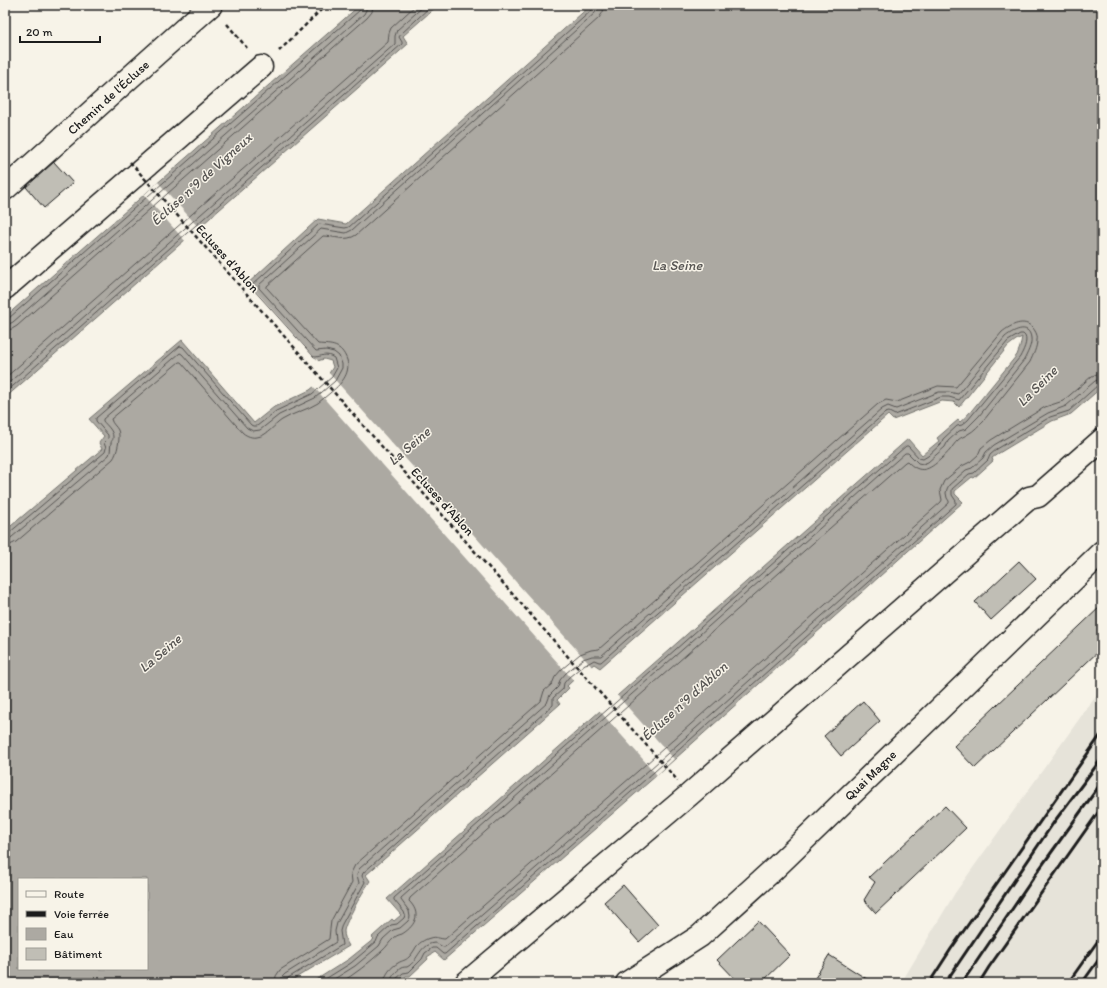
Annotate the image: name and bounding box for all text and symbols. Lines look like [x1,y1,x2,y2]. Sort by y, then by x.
scale bar [20,18,100,44]
text: 20 m [26,25,53,39]
street label: Chemin de l'Écluse [65,57,152,138]
water label: Écluse n°9 de Vigneux [147,129,256,229]
street label: Ecluses d'Ablon [193,221,262,296]
water label: La Seine [652,257,703,274]
water label: La Seine [1014,362,1062,410]
water label: La Seine [385,423,435,469]
street label: Ecluses d'Ablon [408,464,477,539]
water label: La Seine [136,630,186,676]
water label: Écluse n°9 d'Ablon [638,658,731,745]
street label: Quai Magne [841,747,899,804]
legend [18,878,148,970]
text: Route [54,887,84,901]
text: Voie ferrée [54,907,109,921]
text: Eau [54,927,74,941]
text: Bâtiment [54,947,103,961]

